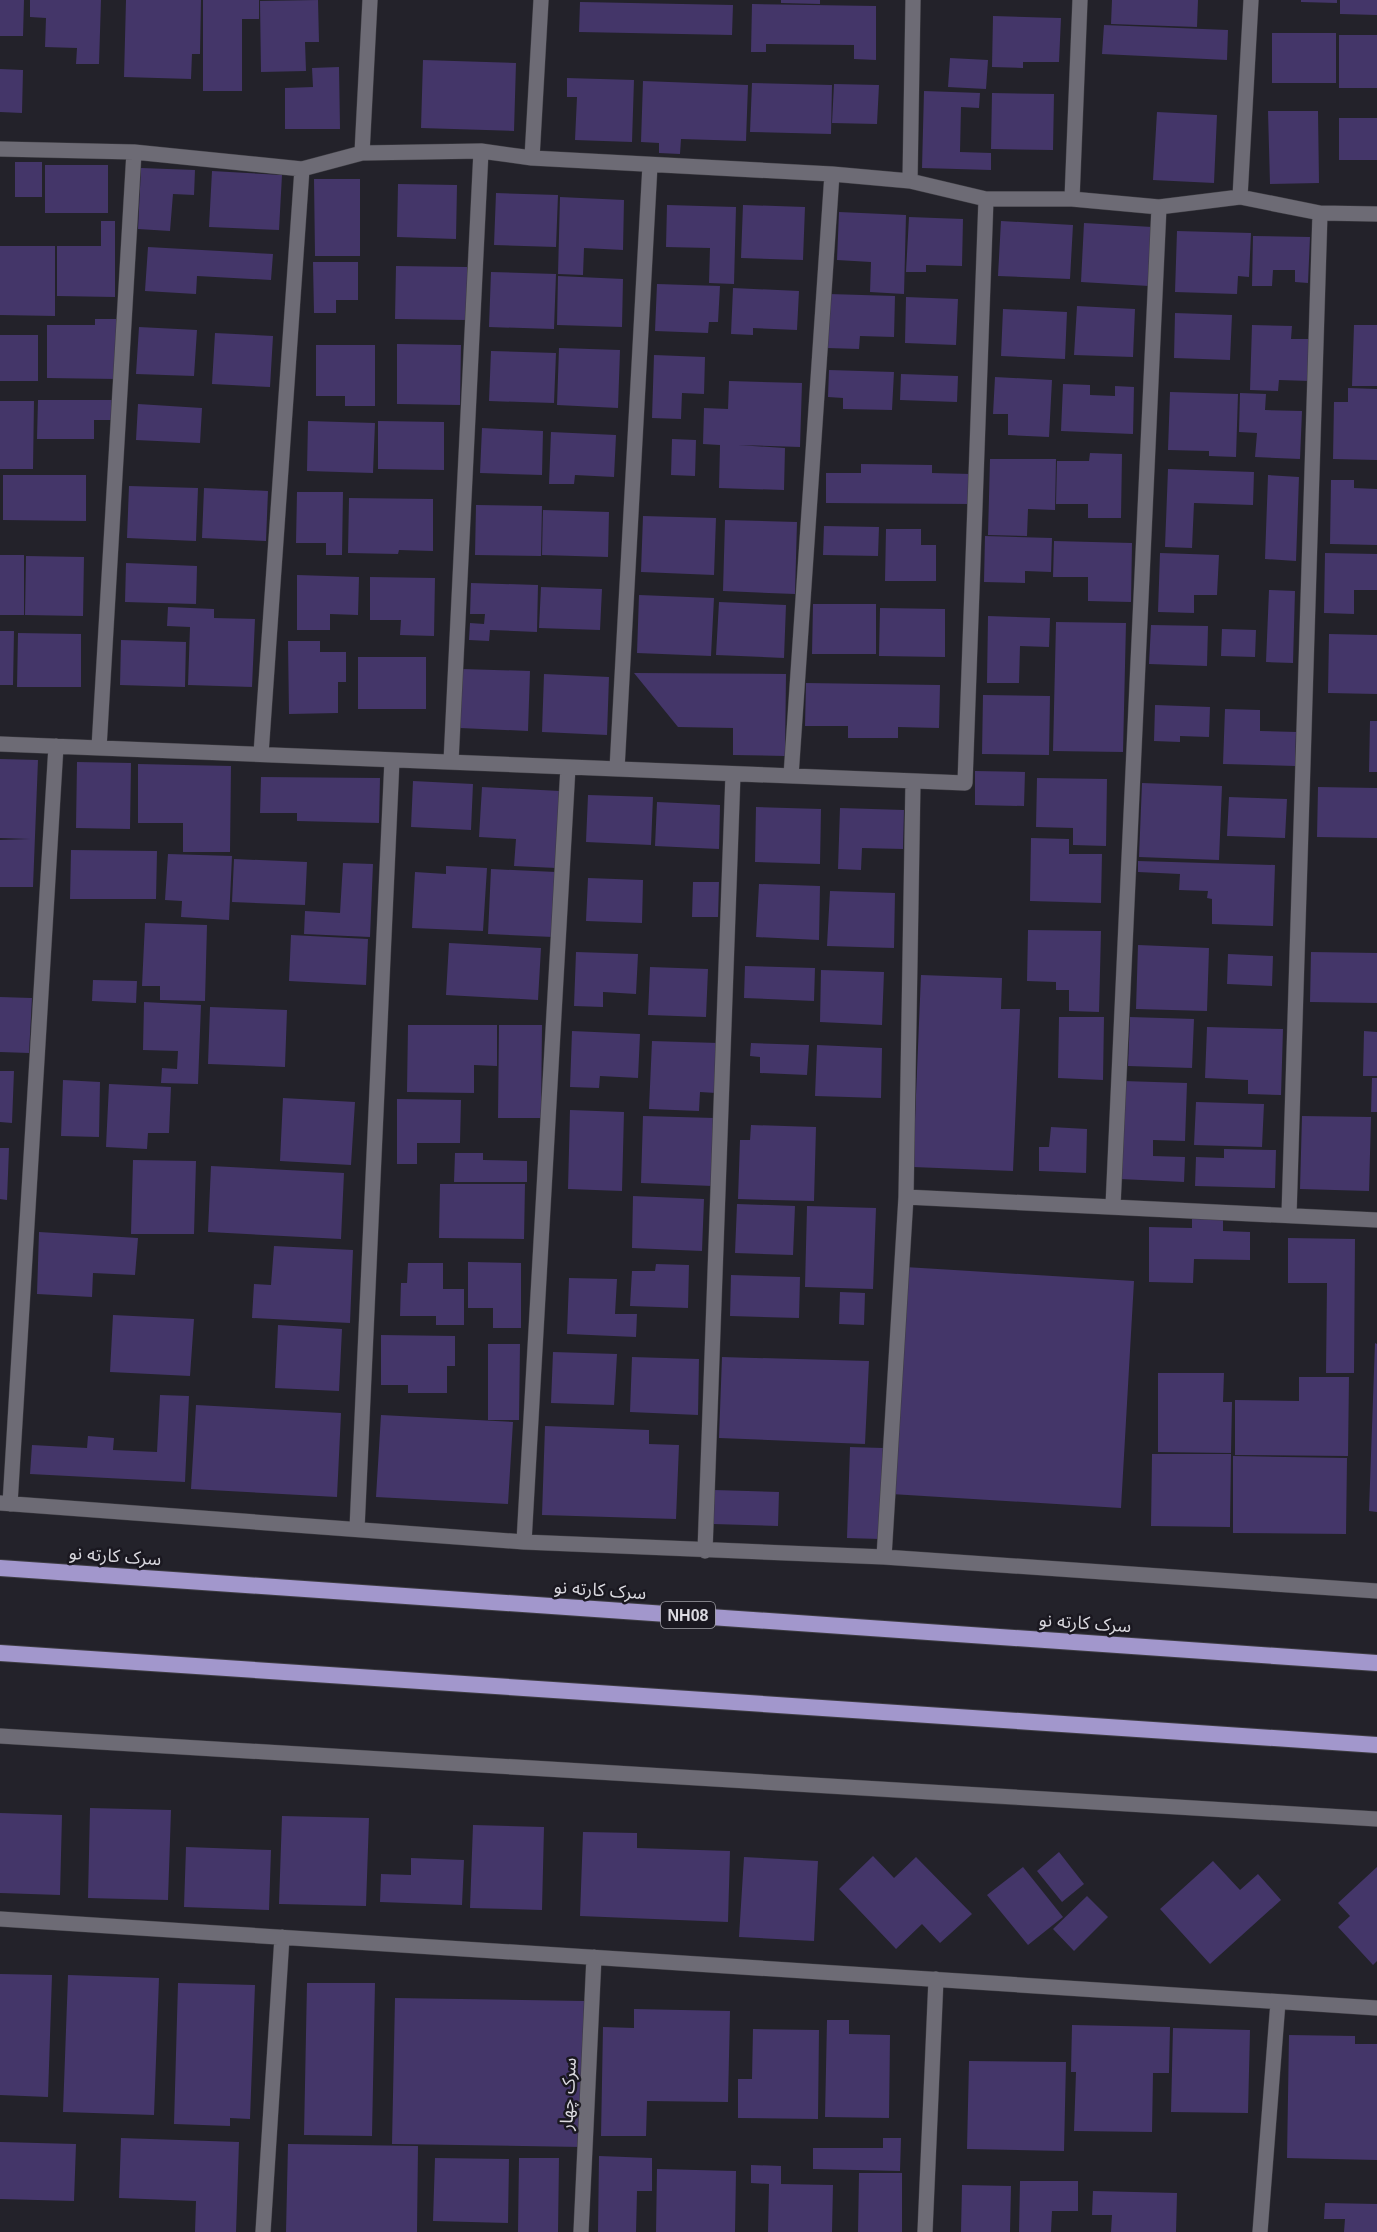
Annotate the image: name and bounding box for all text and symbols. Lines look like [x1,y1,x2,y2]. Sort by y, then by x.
street label: سرک کارته نو [68,1543,162,1570]
street label: سرک کارته نو [553,1577,647,1604]
road number: NH08 [661,1602,715,1628]
street label: سرک کارته نو [1038,1610,1132,1637]
street label: سرک چهار [556,2057,581,2132]

